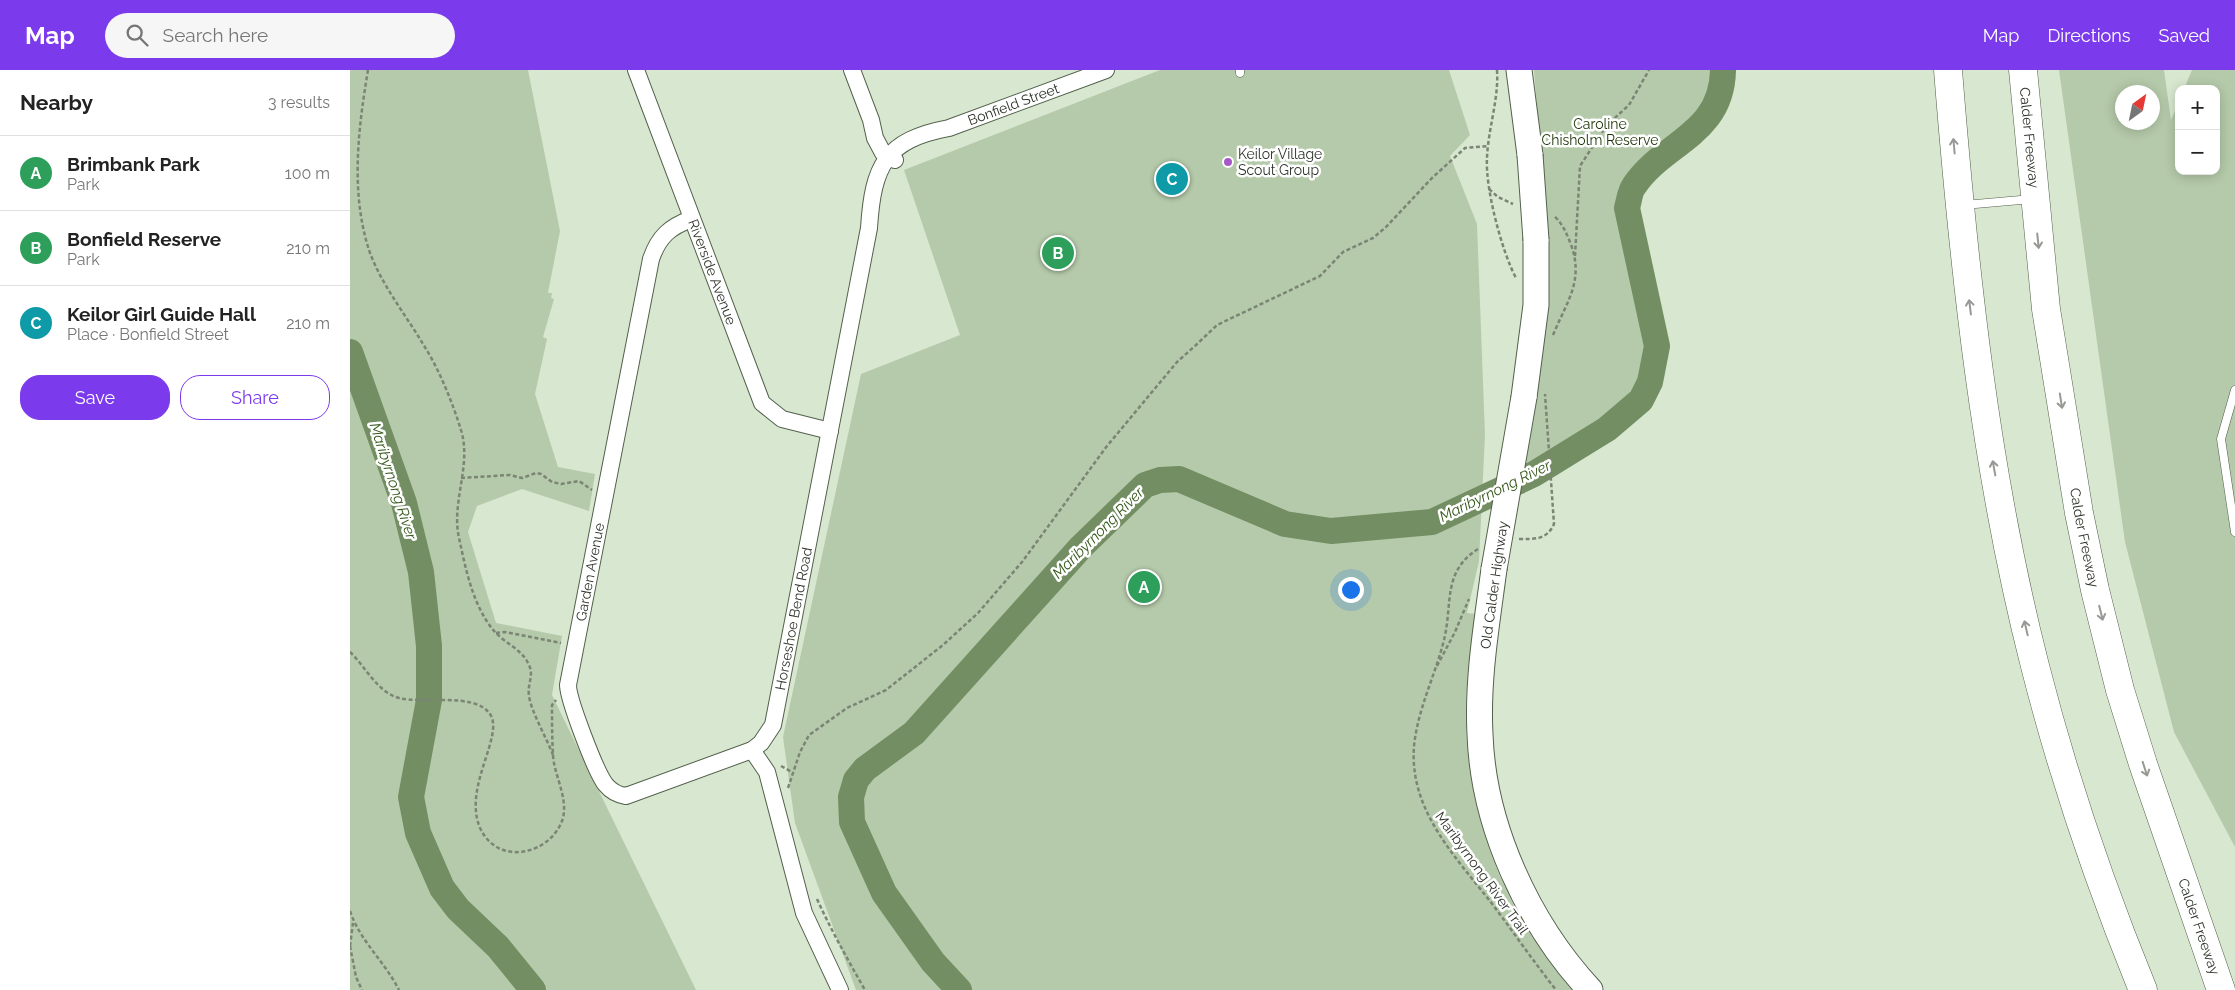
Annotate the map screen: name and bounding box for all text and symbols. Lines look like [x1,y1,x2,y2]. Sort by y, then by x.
search box [105,13,455,58]
text: Map [25,21,75,50]
icon: search [123,21,151,49]
text: Search here [163,24,268,46]
text: Map [1983,25,2019,46]
text: Directions [2047,25,2131,46]
text: Saved [2159,25,2210,46]
street label: Bonfield Street [966,80,1061,128]
north arrow [2115,85,2160,130]
map controls [2175,85,2220,175]
button: + [2175,85,2220,130]
street label: Calder Freeway [2017,87,2042,189]
text: Nearby [20,90,93,115]
text: 3 results [268,93,330,112]
park label: Caroline Chisholm Reserve [1542,116,1658,148]
button: − [2175,130,2220,175]
one-way arrow [1950,138,1959,154]
place label: Keilor Village Scout Group [1238,146,1322,178]
text: Brimbank Park [67,153,200,175]
marker: Keilor Village Scout Group [1222,156,1234,168]
pin: C [1156,160,1188,198]
text: A [31,164,41,183]
text: 100 m [285,164,330,183]
text: Park [67,175,100,194]
street label: Riverside Avenue [685,217,740,327]
text: Bonfield Reserve [67,228,221,250]
one-way arrow [2033,232,2043,248]
pin: B [1042,234,1074,272]
text: B [31,239,41,258]
text: 210 m [286,239,330,258]
text: Park [67,250,100,269]
one-way arrow [1965,300,1975,316]
text: Keilor Girl Guide Hall [67,303,256,325]
text: C [31,314,41,333]
text: 210 m [286,314,330,333]
text: Place · Bonfield Street [67,325,229,344]
button: Save [20,375,170,420]
button: Share [180,375,330,420]
one-way arrow [2056,393,2066,409]
water label: Maribyrnong River [366,420,421,542]
water label: Maribyrnong River [1436,456,1554,526]
one-way arrow [1989,461,1999,477]
water label: Maribyrnong River [1049,483,1148,582]
street label: Calder Freeway [2067,487,2102,589]
street label: Old Calder Highway [1477,520,1511,650]
street label: Garden Avenue [573,522,607,622]
street label: Horseshoe Bend Road [772,546,815,692]
pin: A [1128,568,1160,606]
your location [1338,577,1364,603]
one-way arrow [2097,604,2106,620]
one-way arrow [2021,620,2030,636]
one-way arrow [2140,761,2150,777]
street label: Maribyrnong River Trail [1432,809,1532,938]
street label: Calder Freeway [2175,876,2223,977]

